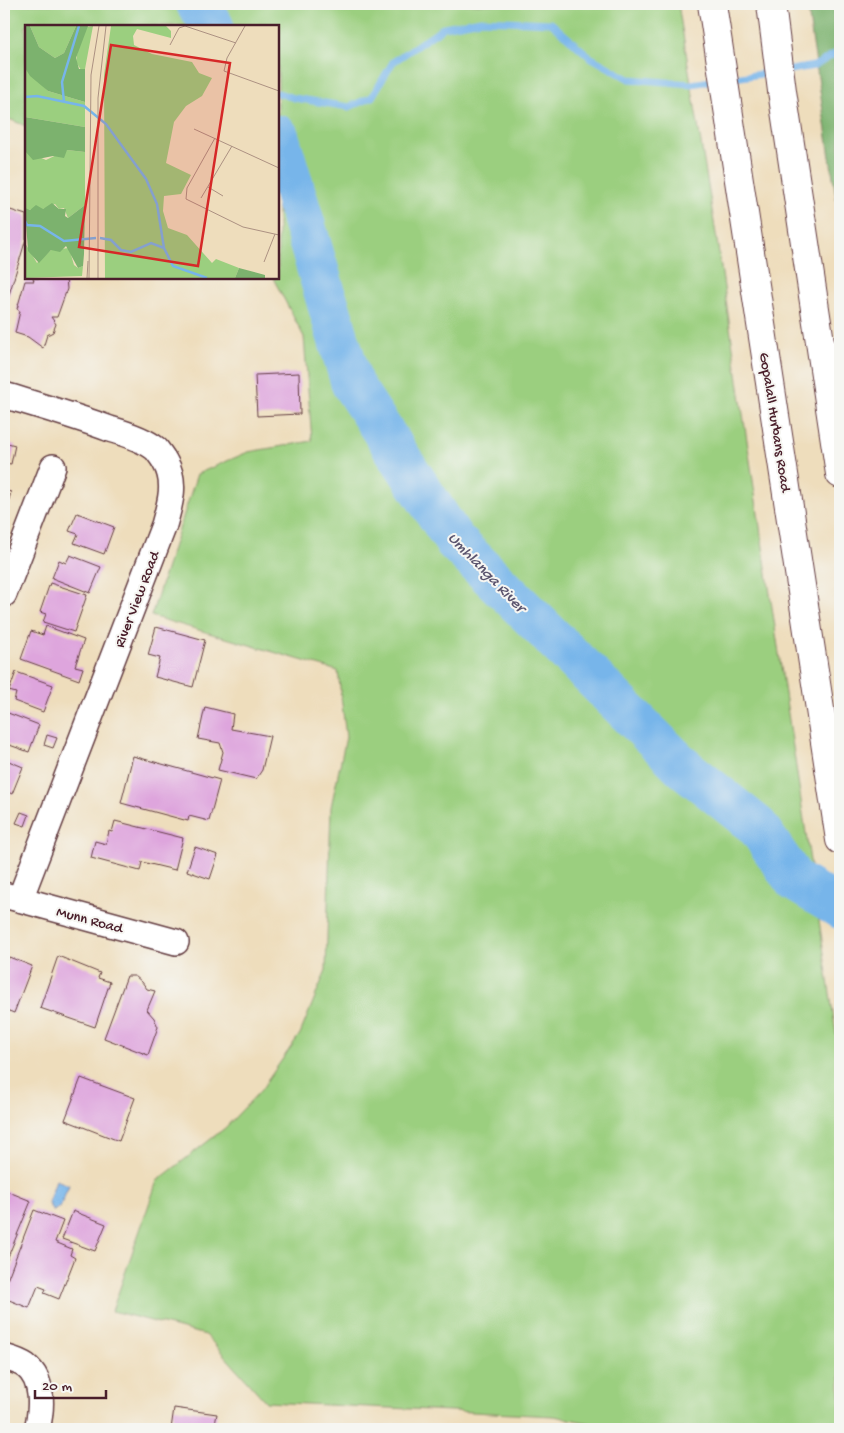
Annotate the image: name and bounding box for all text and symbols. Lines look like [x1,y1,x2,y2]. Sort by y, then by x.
inset map [25,25,279,279]
street label: Gopalall Hurbans Road [754,351,794,494]
water label: Umhlanga River [443,529,531,620]
street label: River View Road [111,548,165,650]
street label: Munn Road [54,903,126,939]
scale bar [35,1368,106,1400]
text: 20 m [42,1378,72,1396]

